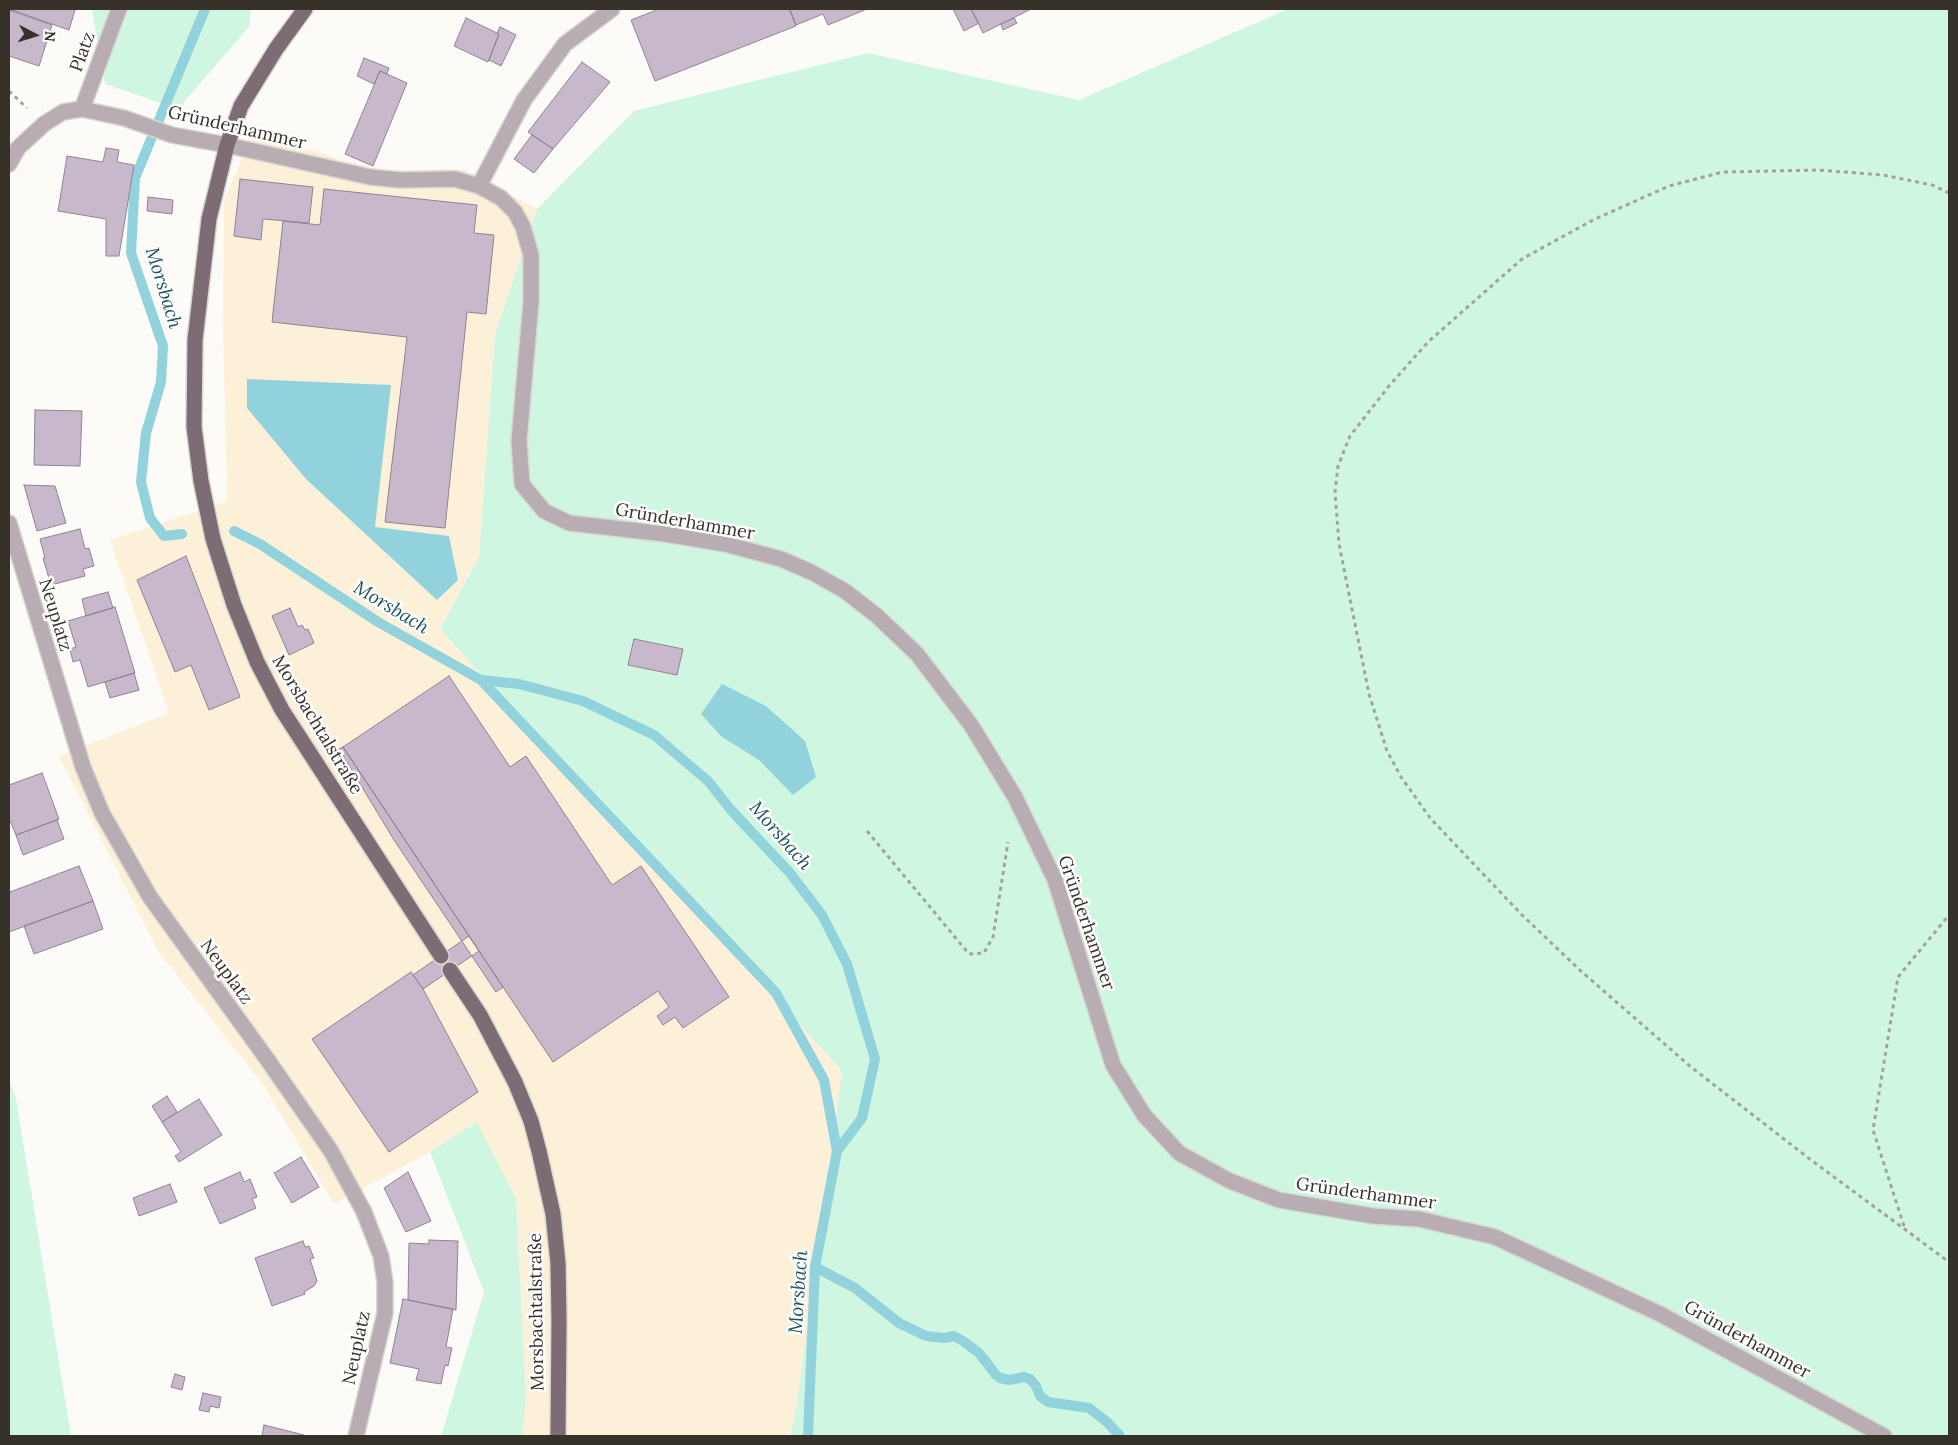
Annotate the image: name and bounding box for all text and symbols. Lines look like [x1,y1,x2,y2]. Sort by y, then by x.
north arrow [10,10,60,60]
street label: Platz [66,29,100,75]
text: N [41,30,59,42]
street label: Gründerhammer [166,102,308,154]
water label: Morsbach [140,245,186,331]
street label: Gründerhammer [614,499,756,545]
street label: Neuplatz [34,576,76,654]
water label: Morsbach [349,577,433,639]
street label: Morsbachtalstraße [267,652,367,798]
water label: Morsbach [744,797,816,875]
street label: Gründerhammer [1053,853,1119,993]
street label: Neuplatz [195,935,257,1009]
street label: Gründerhammer [1295,1173,1437,1215]
street label: Morsbachtalstraße [525,1233,549,1391]
water label: Morsbach [785,1249,813,1335]
street label: Gründerhammer [1680,1296,1814,1384]
street label: Neuplatz [339,1309,375,1387]

